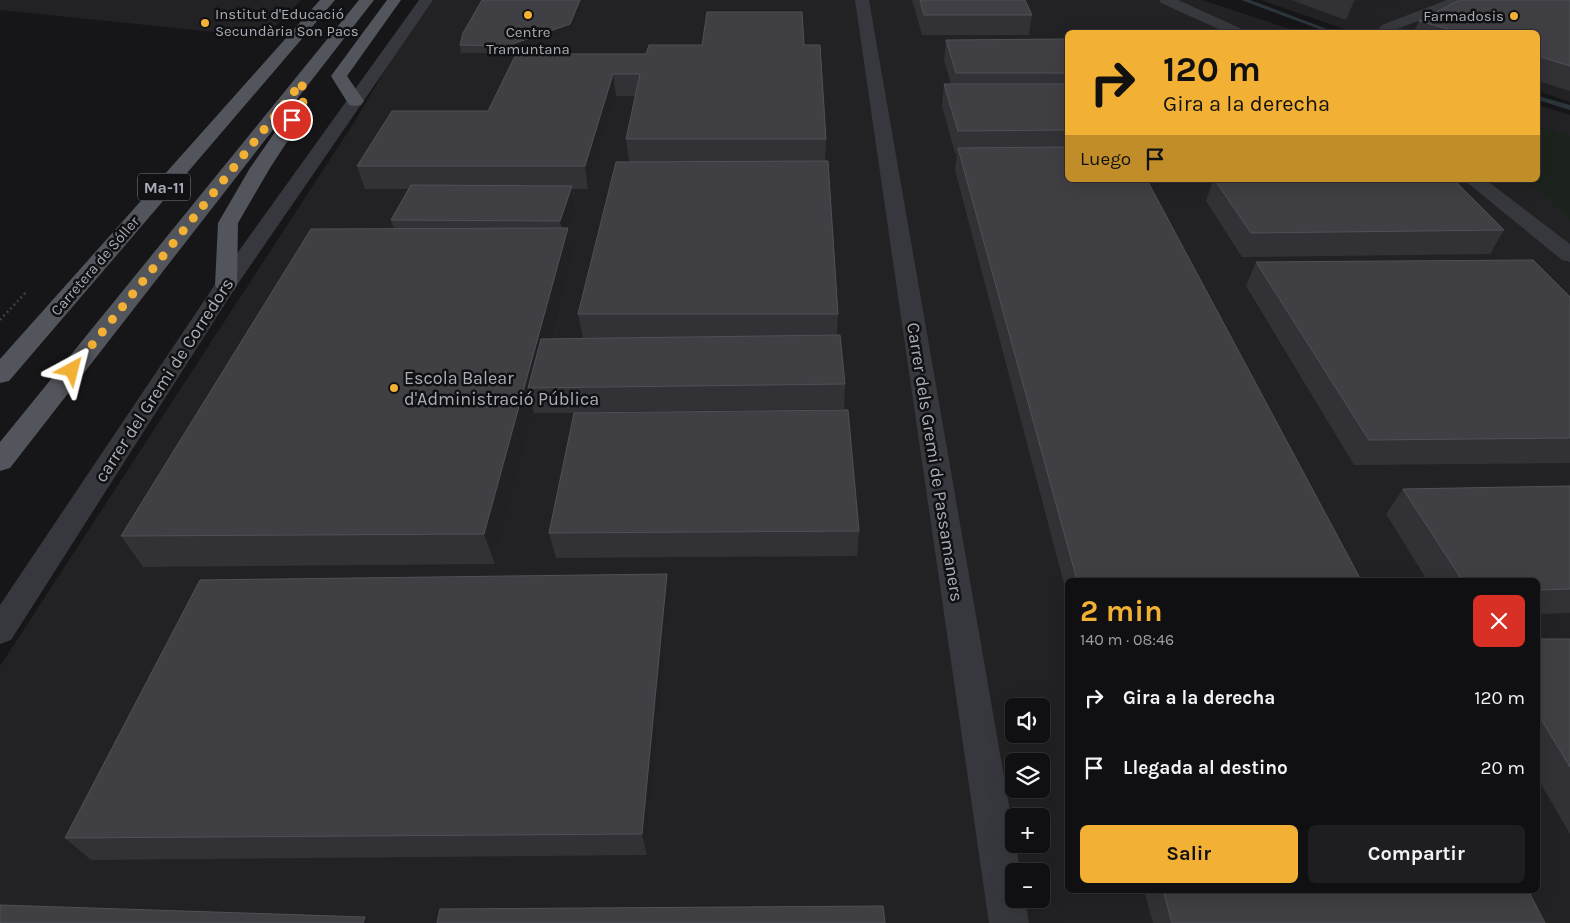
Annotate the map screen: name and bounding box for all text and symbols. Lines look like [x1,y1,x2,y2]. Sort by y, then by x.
place label: Institut d'Educació Secundària Son Pacs [215,5,359,40]
place label: Farmadosis [1423,7,1504,25]
marker: Centre Tramuntana [522,9,534,21]
marker: Farmadosis [1508,10,1520,22]
marker: Institut d'Educació Secundària Son Pacs [199,17,211,29]
place label: Centre Tramuntana [486,23,570,58]
text: 120 m [1163,49,1261,90]
icon: right [1080,50,1145,115]
text: Gira a la derecha [1163,91,1330,117]
pin [271,99,313,141]
icon: arrive [278,106,306,134]
icon: arrive [1141,145,1169,173]
text: Luego [1080,148,1131,170]
road number: Ma-11 [138,173,190,200]
street label: Carretera de Sóller [47,212,143,319]
street label: carrer del Gremi de Corredors [90,274,238,486]
street label: Carrer dels Gremi de Passamaners [902,321,968,603]
position arrow [45,343,97,395]
place label: Escola Balear d'Administració Pública [404,367,599,410]
marker: Escola Balear d'Administració Pública [388,382,400,394]
text: 2 min [1080,593,1163,629]
button: close [1473,595,1525,647]
text: 140 m · 08:46 [1080,630,1174,649]
icon: right [1080,684,1108,712]
text: Gira a la derecha [1123,687,1275,709]
text: 120 m [1474,687,1525,709]
map controls [1005,698,1050,908]
button: sound [1005,698,1050,743]
button: layers [1005,753,1050,798]
icon: arrive [1080,754,1108,782]
text: Llegada al destino [1123,757,1288,779]
text: 20 m [1480,757,1525,779]
button: + [1005,808,1050,853]
button: Salir [1080,825,1298,883]
button: Compartir [1308,825,1525,883]
button: − [1005,863,1050,908]

